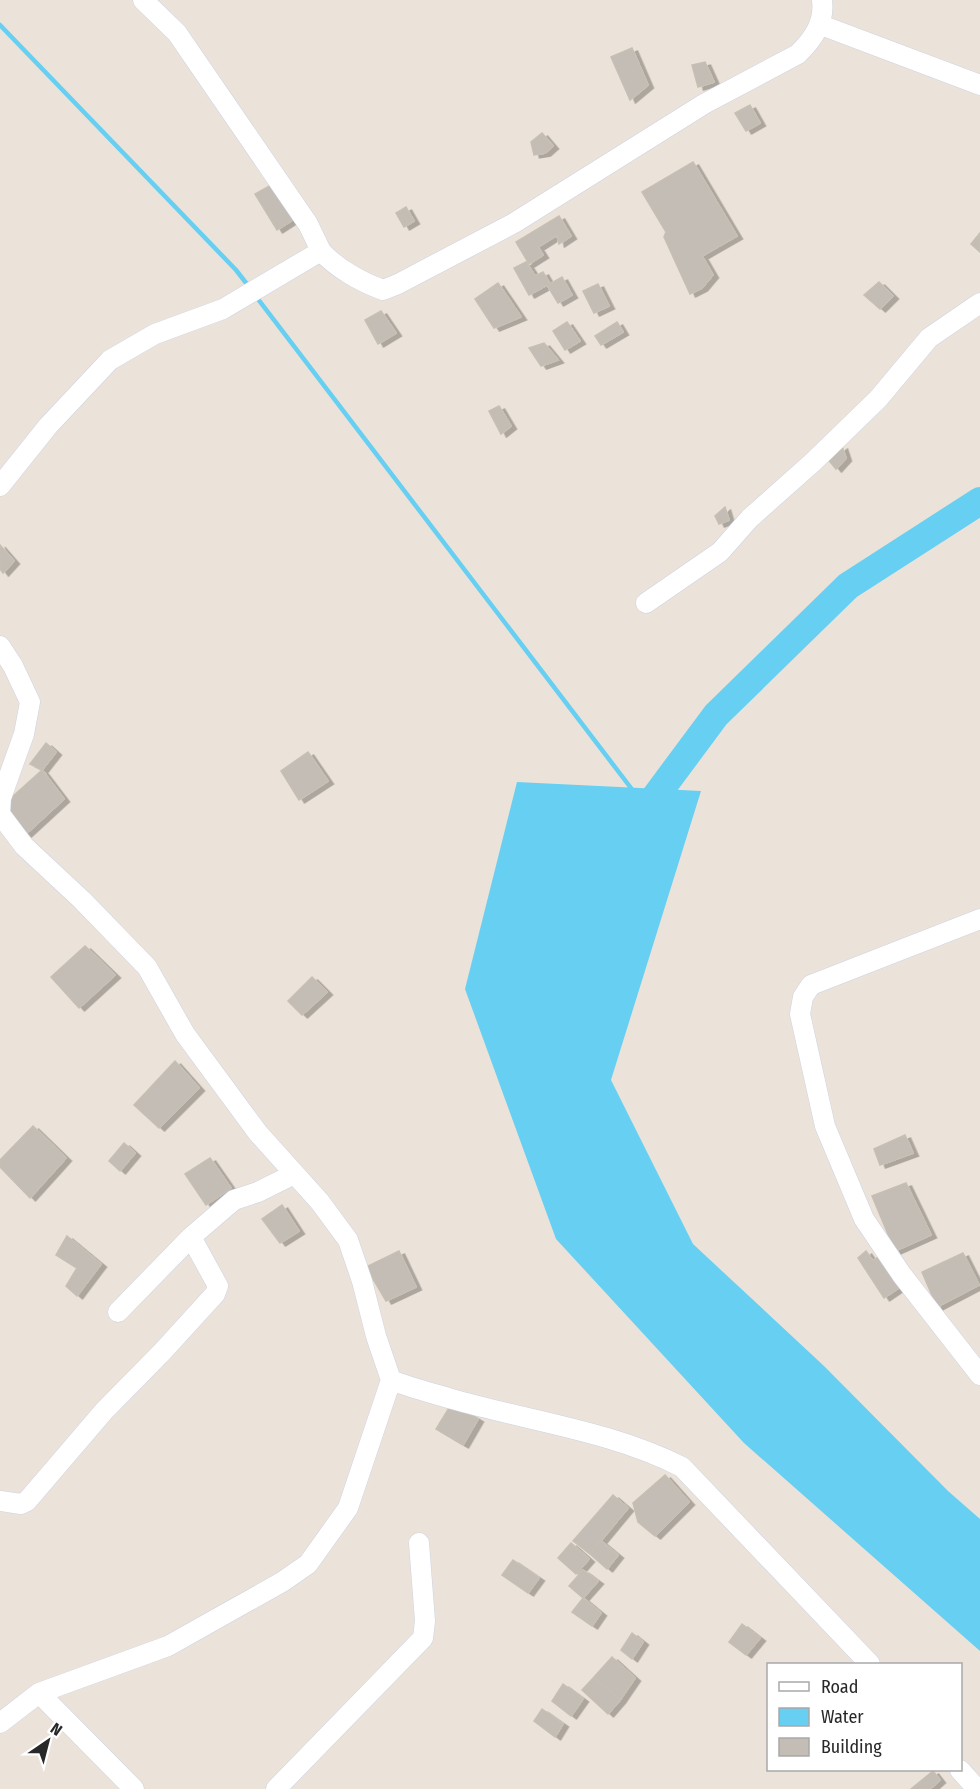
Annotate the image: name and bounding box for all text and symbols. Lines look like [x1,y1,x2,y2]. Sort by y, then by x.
legend [767,1663,962,1771]
text: Road [821,1676,858,1698]
text: Water [821,1706,864,1728]
north arrow [18,1711,78,1771]
text: N [47,1719,66,1740]
text: Building [821,1736,882,1758]

